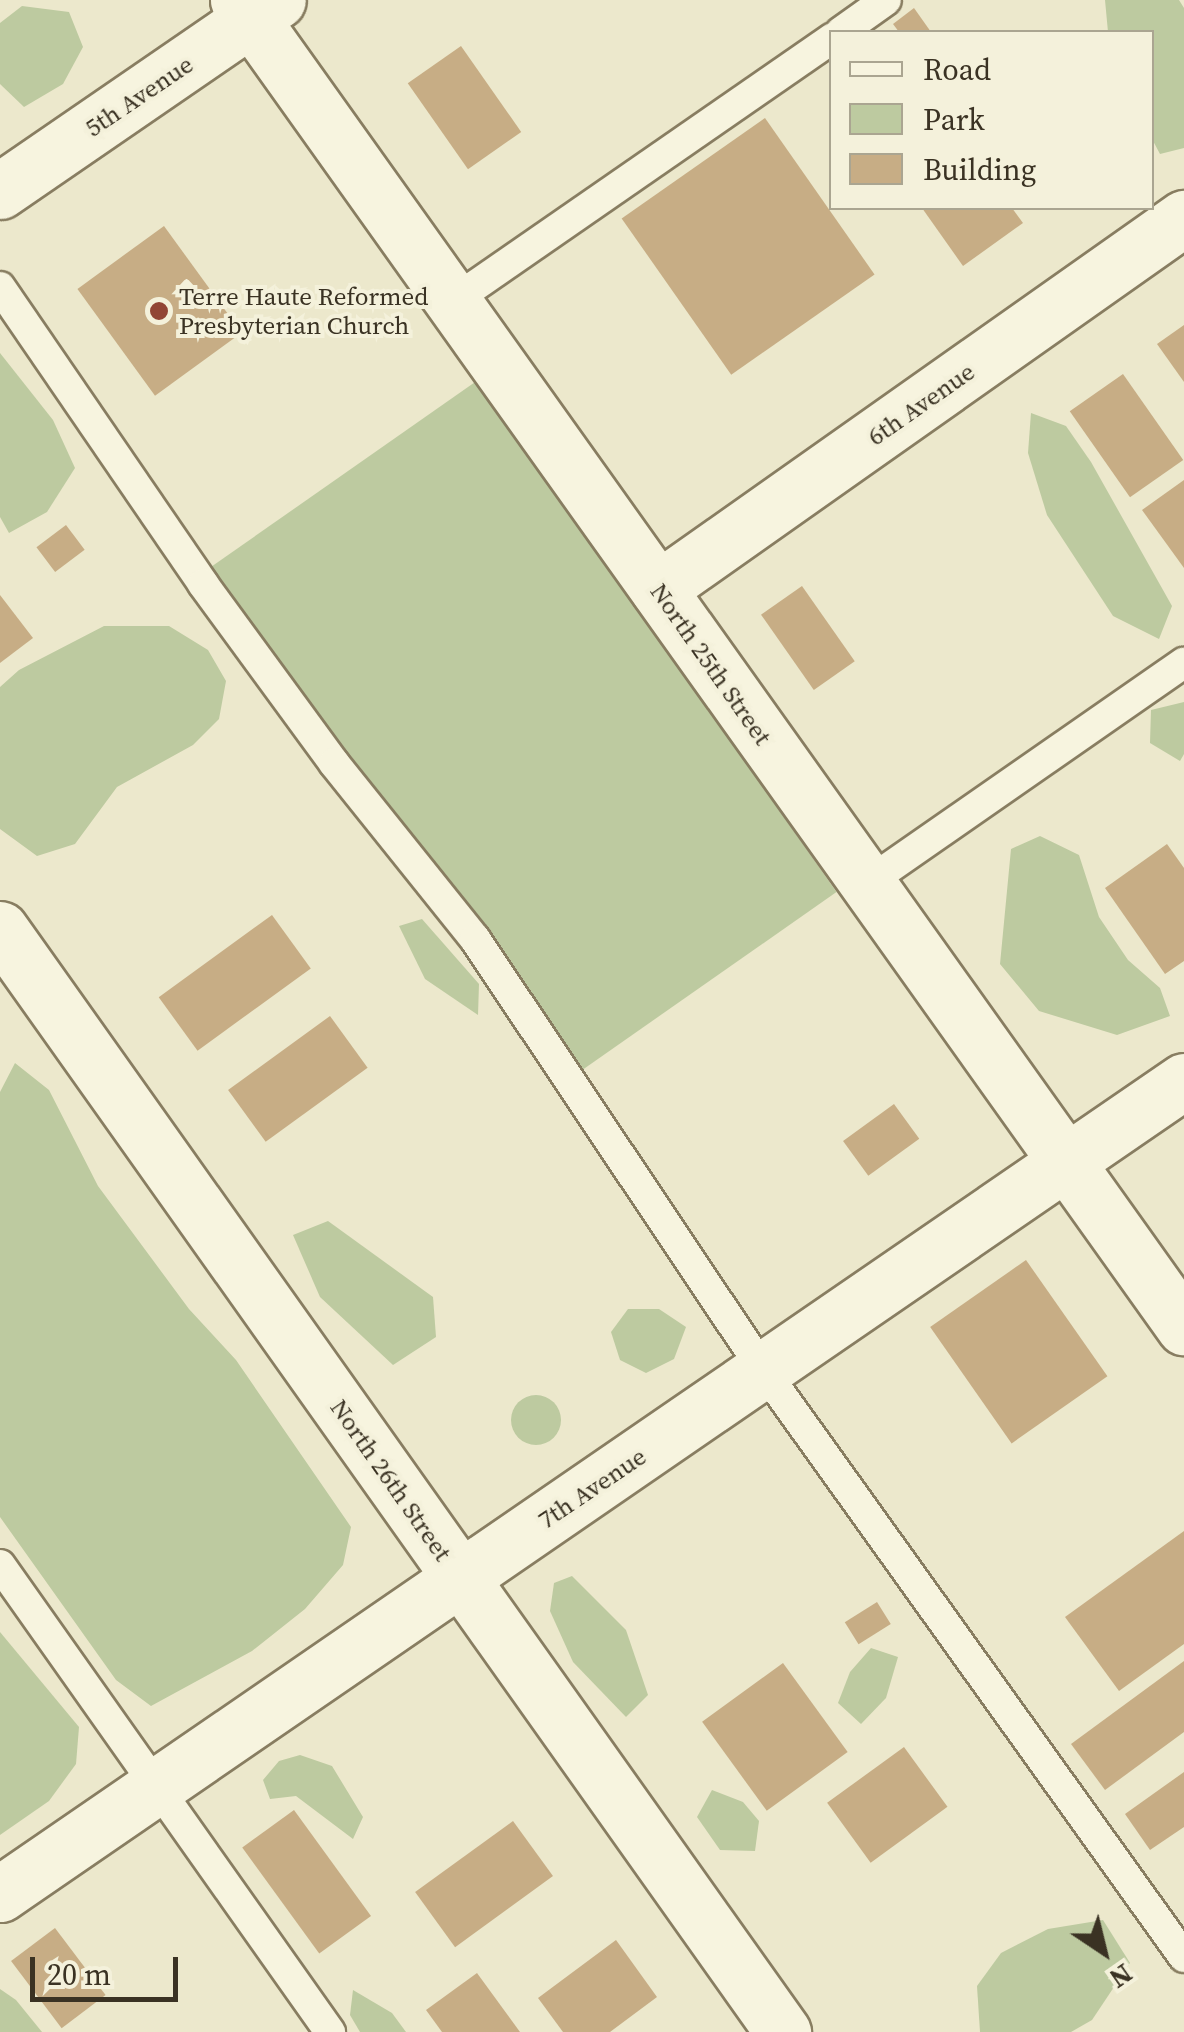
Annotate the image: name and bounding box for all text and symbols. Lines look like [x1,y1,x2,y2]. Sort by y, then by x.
legend [829,30,1154,210]
street label: 5th Avenue [79,49,199,143]
text: Road [923,49,991,90]
text: Park [923,99,985,140]
text: Building [923,149,1036,190]
place label: Terre Haute Reformed Presbyterian Church [179,282,429,341]
marker: Terre Haute Reformed Presbyterian Church [148,300,170,322]
street label: 6th Avenue [862,356,980,452]
street label: North 25th Street [644,577,778,751]
street label: North 26th Street [324,1393,458,1567]
street label: 7th Avenue [532,1441,652,1535]
north arrow [1054,1902,1154,2002]
scale bar [35,1937,182,1999]
text: 20 m [47,1954,111,1995]
text: N [1102,1955,1140,1998]

